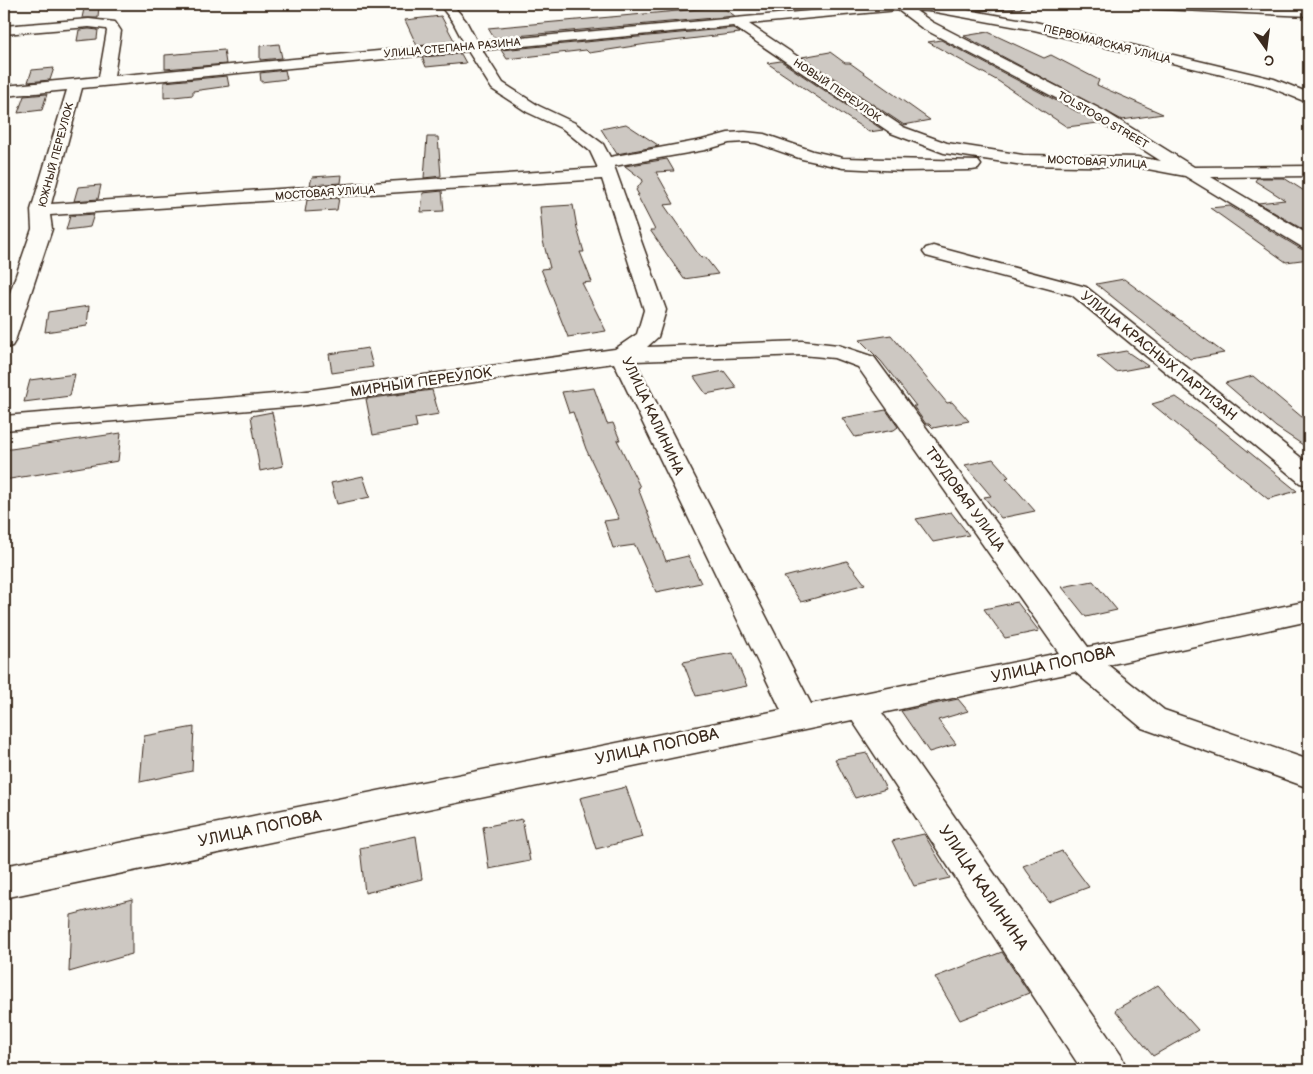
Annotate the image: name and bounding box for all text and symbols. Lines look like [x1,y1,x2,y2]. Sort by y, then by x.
street label: ПЕРВОМАЙСКАЯ УЛИЦА [1042,22,1172,66]
north arrow [1240,22,1290,72]
street label: УЛИЦА СТЕПАНА РАЗИНА [383,36,521,60]
text: С [1262,51,1276,70]
street label: НОВЫЙ ПЕРЕУЛОК [791,56,884,125]
street label: TOLSTOGO STREET [1055,89,1151,151]
street label: ЮЖНЫЙ ПЕРЕУЛОК [36,100,76,209]
street label: МОСТОВАЯ УЛИЦА [1047,153,1148,171]
street label: МОСТОВАЯ УЛИЦА [275,183,376,203]
street label: УЛИЦА КРАСНЫХ ПАРТИЗАН [1078,288,1240,424]
street label: УЛИЦА КАЛИНИНА [618,354,688,478]
street label: МИРНЫЙ ПЕРЕУЛОК [349,364,494,400]
street label: ТРУДОВАЯ УЛИЦА [922,444,1009,555]
street label: УЛИЦА ПОПОВА [990,643,1117,687]
street label: УЛИЦА ПОПОВА [594,725,721,769]
street label: УЛИЦА ПОПОВА [197,807,324,851]
street label: УЛИЦА КАЛИНИНА [934,822,1032,954]

